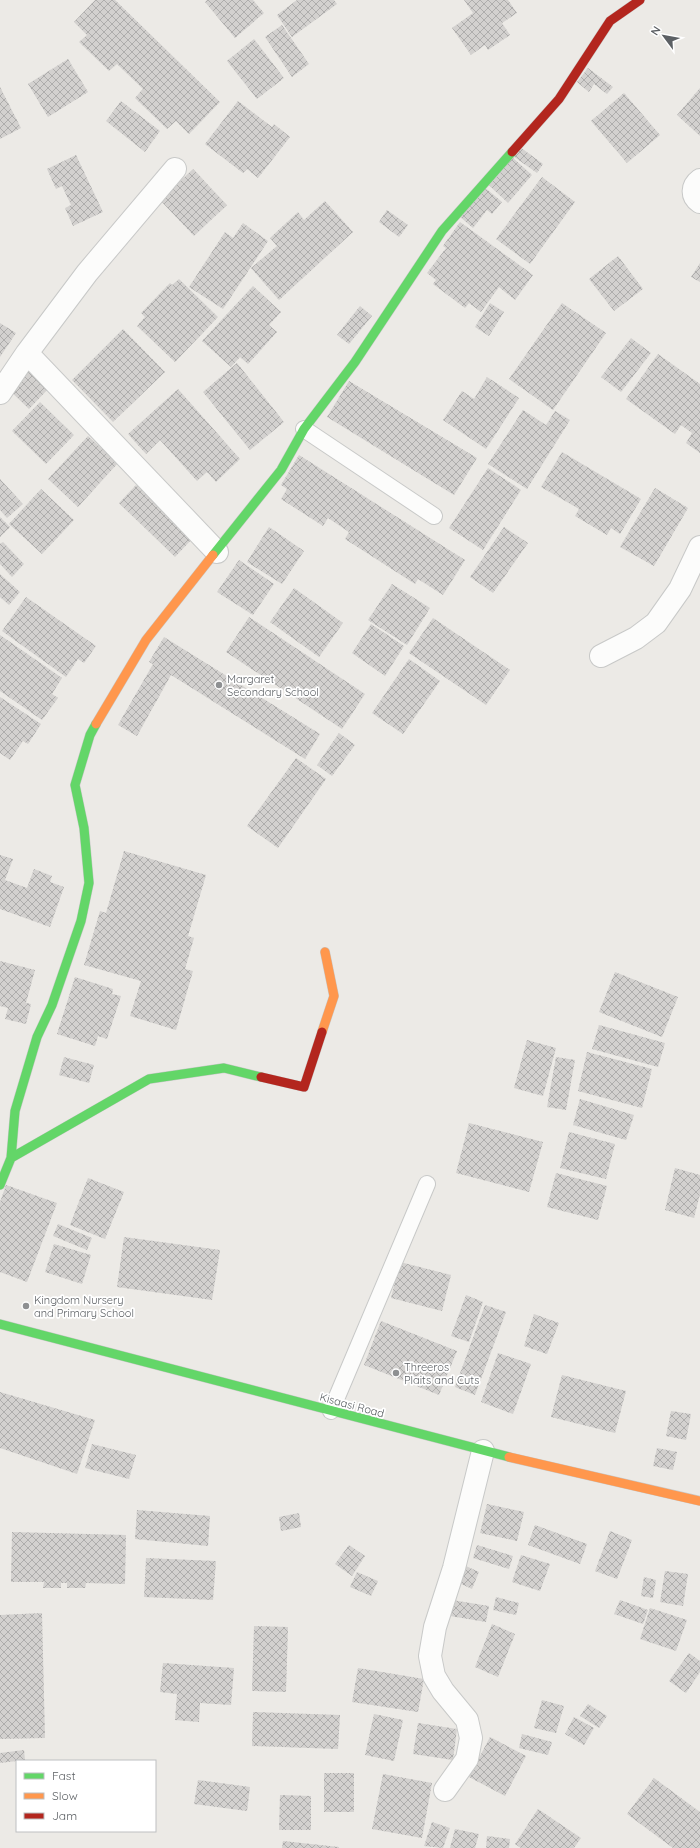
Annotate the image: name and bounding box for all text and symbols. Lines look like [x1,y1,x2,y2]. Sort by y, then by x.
north arrow [644,16,684,56]
text: N [647,24,664,38]
place label: Margaret Secondary School [227,672,319,699]
marker: Margaret Secondary School [214,680,224,690]
place label: Kingdom Nursery and Primary School [34,1293,134,1320]
marker: Kingdom Nursery and Primary School [21,1301,31,1311]
place label: Threeros Plaits and Cuts [404,1360,479,1387]
marker: Threeros Plaits and Cuts [391,1368,401,1378]
street label: Kisaasi Road [318,1390,386,1420]
legend [16,1760,156,1832]
text: Fast [52,1768,76,1783]
text: Slow [52,1788,78,1803]
text: Jam [52,1808,77,1823]

